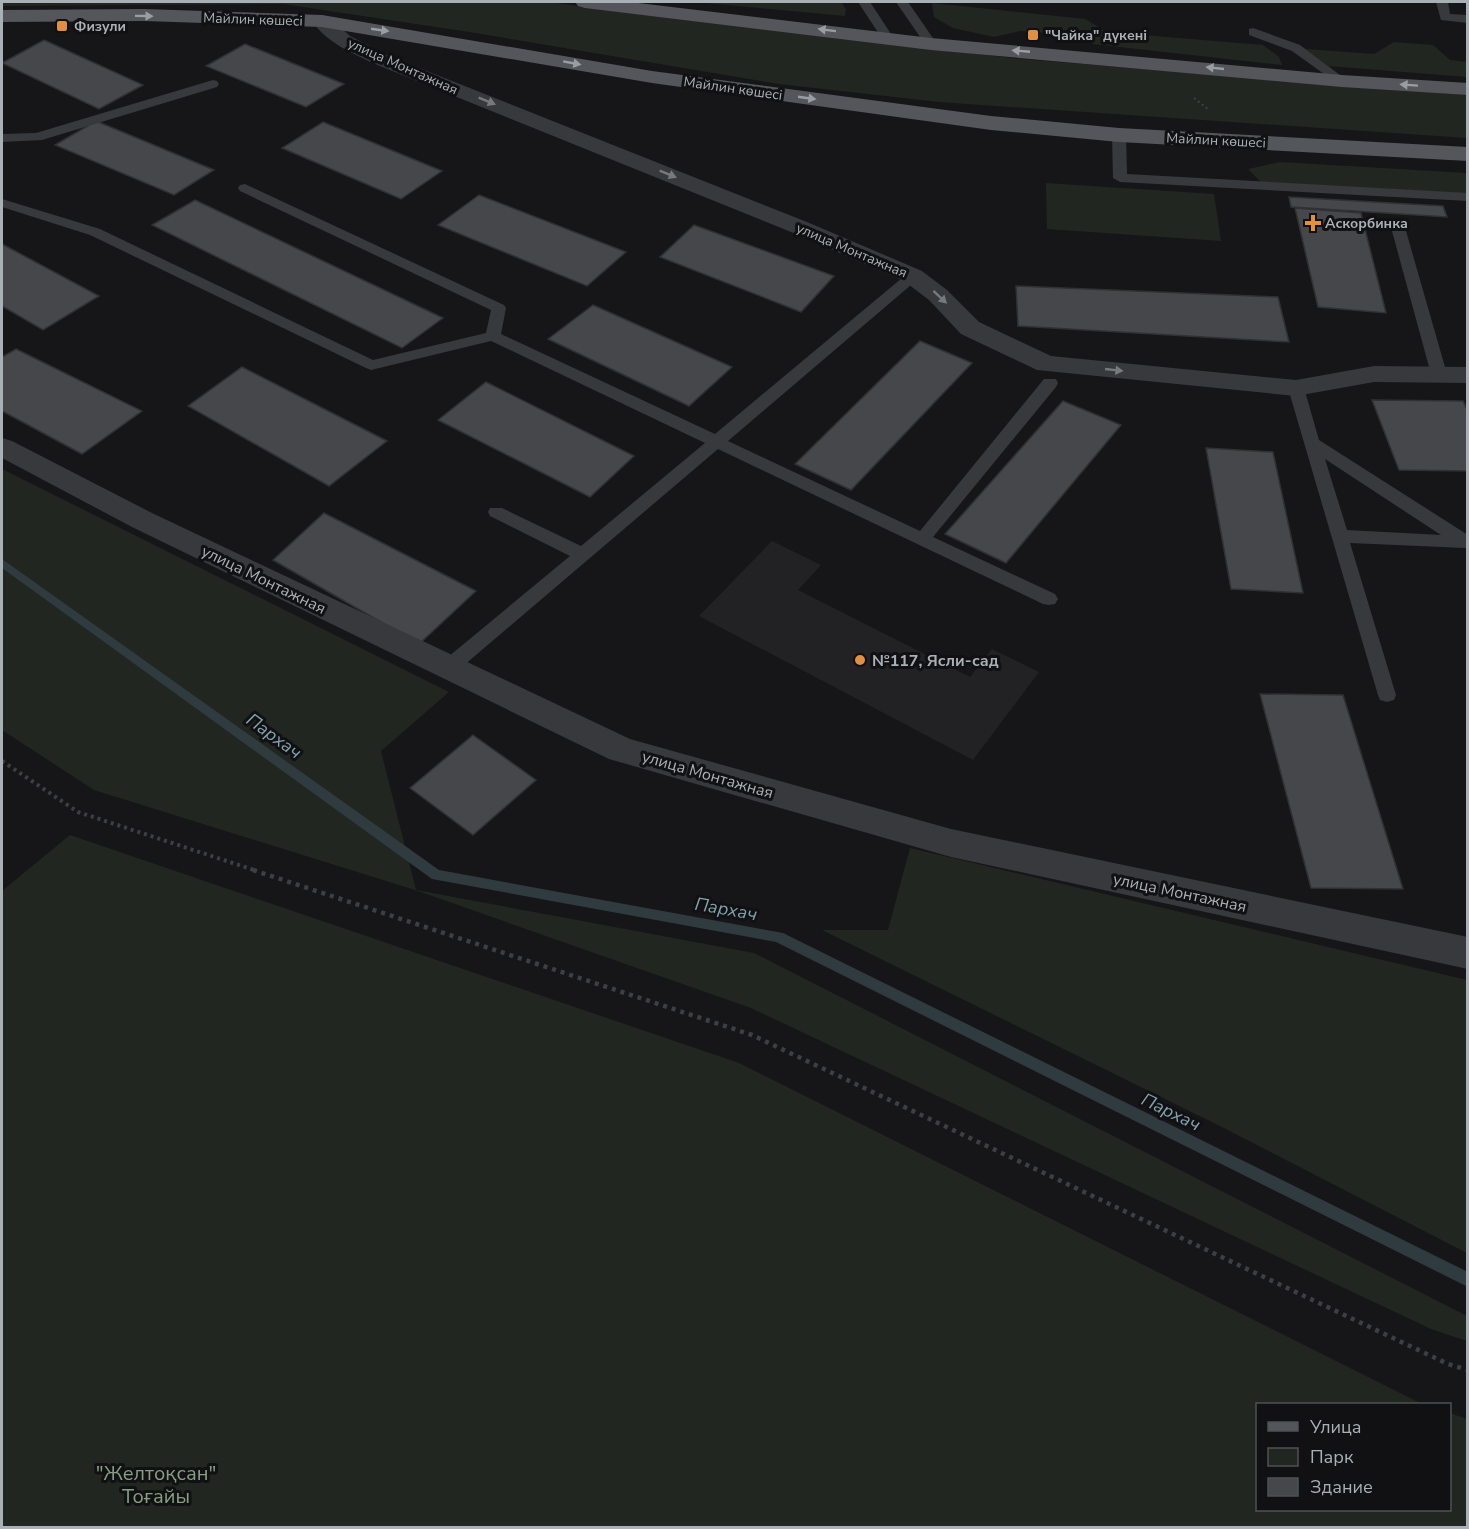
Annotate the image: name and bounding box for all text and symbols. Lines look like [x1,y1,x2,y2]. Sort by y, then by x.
street label: Майлин көшесі [203,8,303,31]
one-way arrow [134,11,153,20]
place label: Физули [74,17,126,36]
marker: Физули [55,19,69,33]
one-way arrow [371,26,390,35]
one-way arrow [817,26,836,35]
place label: "Чайка" дүкені [1045,26,1147,45]
marker: "Чайка" дүкені [1026,28,1040,42]
street label: улица Монтажная [345,34,461,99]
one-way arrow [1011,46,1030,56]
one-way arrow [563,59,582,68]
one-way arrow [1205,63,1224,73]
street label: Майлин көшесі [682,72,784,105]
one-way arrow [1400,81,1419,90]
one-way arrow [797,93,816,102]
one-way arrow [478,96,496,106]
street label: Майлин көшесі [1166,128,1266,153]
one-way arrow [659,169,677,179]
place label: Аскорбинка [1325,214,1408,233]
marker: Аскорбинка [1306,216,1320,230]
street label: улица Монтажная [793,219,910,282]
one-way arrow [932,290,947,304]
one-way arrow [1104,365,1123,375]
street label: улица Монтажная [198,540,329,620]
place label: №117, Ясли-сад [872,650,999,672]
marker: №117, Ясли-сад [853,653,867,667]
water label: Пархач [241,708,307,764]
street label: улица Монтажная [639,746,776,804]
street label: улица Монтажная [1111,868,1248,918]
water label: Пархач [693,892,759,926]
water label: Пархач [1137,1087,1205,1137]
legend [1256,1403,1451,1511]
text: Улица [1309,1415,1361,1439]
text: Парк [1310,1445,1354,1469]
park label: "Желтоқсан" Тоғайы [96,1460,216,1510]
text: Здание [1310,1475,1373,1499]

